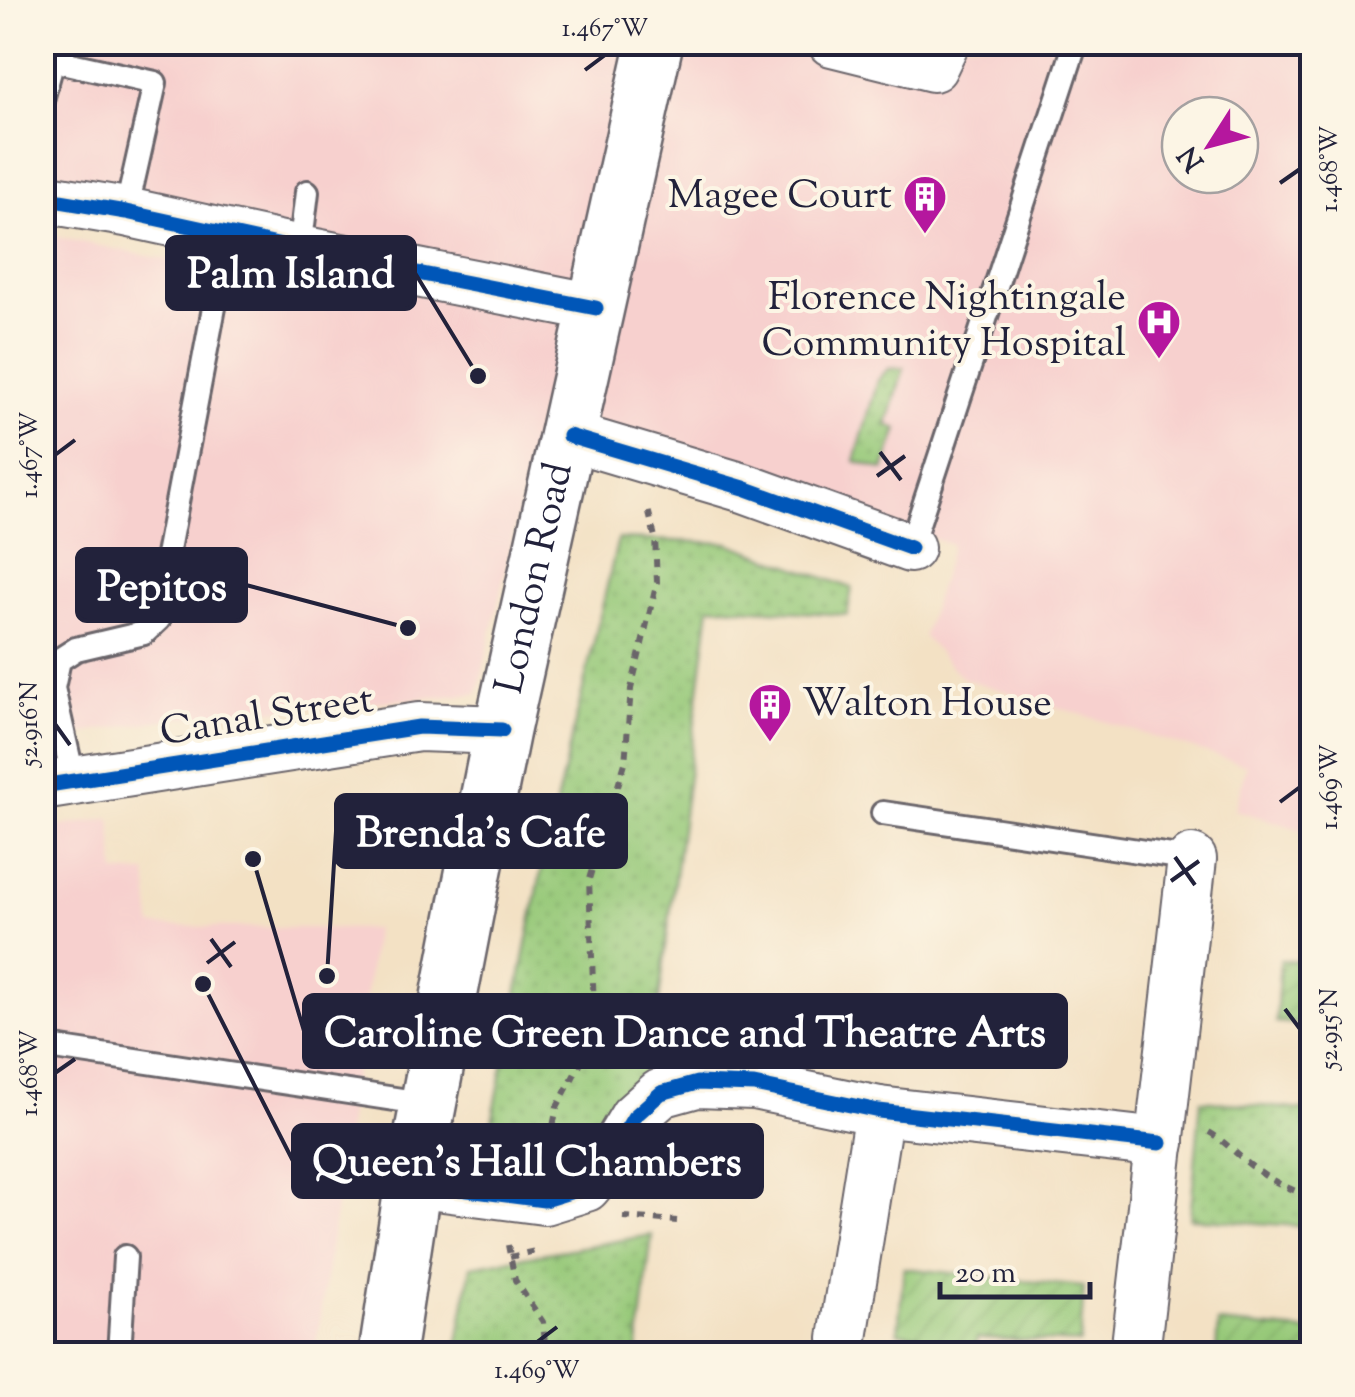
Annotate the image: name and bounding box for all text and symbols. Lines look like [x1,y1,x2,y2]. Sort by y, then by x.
text: 1.467°W [562,12,648,48]
north arrow [1160,95,1260,195]
text: 1.468°W [1313,126,1349,212]
text: N [1169,137,1215,179]
place label: Magee Court [668,169,892,226]
building icon: Magee Court [902,174,948,235]
callout: Palm Island [167,237,415,309]
text: Palm Island [187,247,395,307]
place label: Florence Nightingale Community Hospital [761,271,1126,374]
hospital icon: Florence Nightingale Community Hospital [1136,299,1182,360]
text: 1.467°W [13,412,49,498]
street label: London Road [482,457,589,699]
callout: Pepitos [77,549,246,621]
text: Pepitos [97,560,227,620]
street label: Canal Street [156,673,378,763]
place label: Walton House [802,677,1052,734]
text: 52.916°N [13,681,49,769]
building icon: Walton House [747,682,793,743]
text: 1.469°W [1313,744,1349,830]
callout: Brenda's Cafe [336,795,626,867]
text: Brenda's Cafe [356,806,606,866]
text: 52.915°N [1313,988,1349,1072]
callout: Caroline Green Dance and Theatre Arts [304,995,1066,1067]
text: Caroline Green Dance and Theatre Arts [324,1006,1046,1066]
text: 1.468°W [13,1030,49,1116]
callout: Queen's Hall Chambers [293,1125,762,1197]
text: Queen's Hall Chambers [312,1135,742,1195]
scale bar [940,1237,1090,1299]
text: 20 m [955,1253,1016,1296]
text: 1.469°W [494,1354,580,1390]

